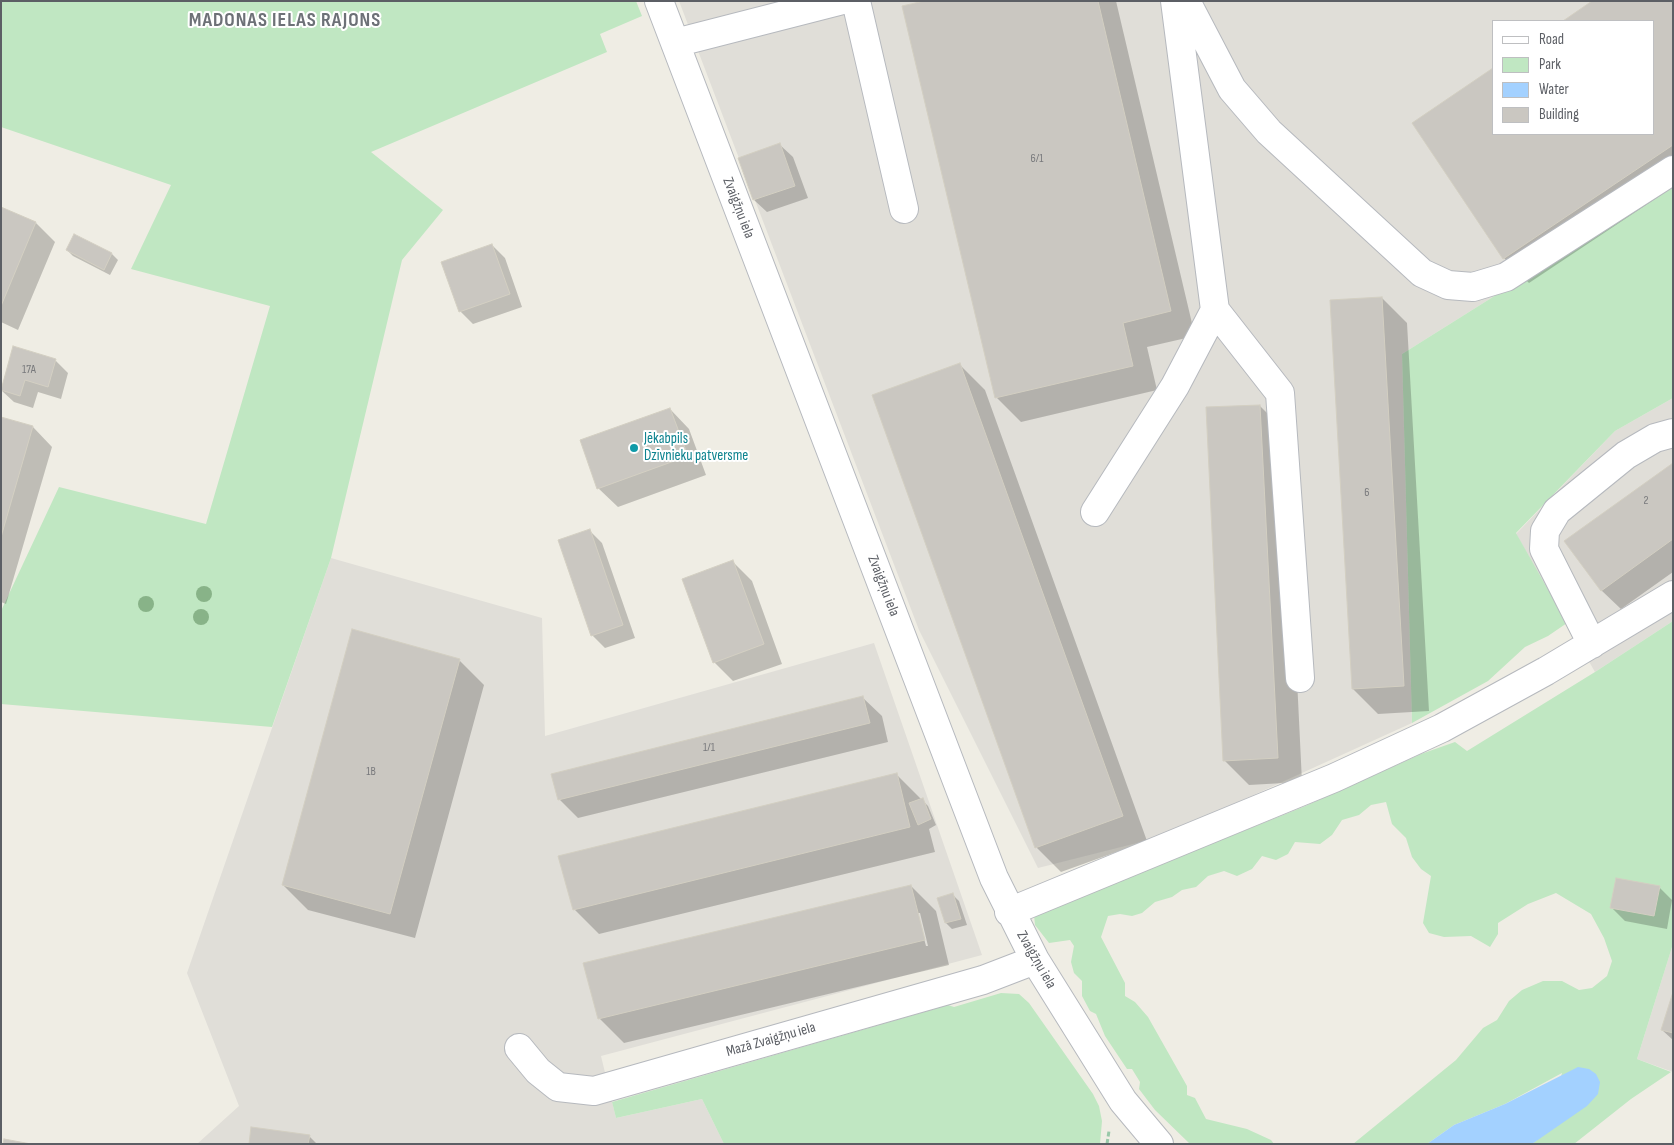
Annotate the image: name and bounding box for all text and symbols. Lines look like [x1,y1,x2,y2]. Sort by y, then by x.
district label: MADONAS IELAS RAJONS [186,9,384,33]
legend [1492,20,1654,135]
text: Road [1539,30,1564,49]
text: Park [1539,55,1561,74]
text: Water [1539,80,1569,99]
text: Building [1539,105,1579,124]
house number: 6/1 [1031,152,1043,166]
street label: Zvaigžņu iela [718,175,758,241]
house number: 17A [22,363,36,377]
place label: Jēkabpils Dzīvnieku patversme [644,430,748,465]
marker: Jēkabpils Dzīvnieku patversme [628,442,640,454]
house number: 6 [1364,486,1370,500]
house number: 2 [1644,494,1648,508]
street label: Zvaigžņu iela [863,553,903,619]
house number: 1/1 [703,741,715,755]
house number: 1B [366,765,376,779]
street label: Zvaigžņu iela [1012,928,1060,992]
street label: Mazā Zvaigžņu iela [724,1019,818,1061]

